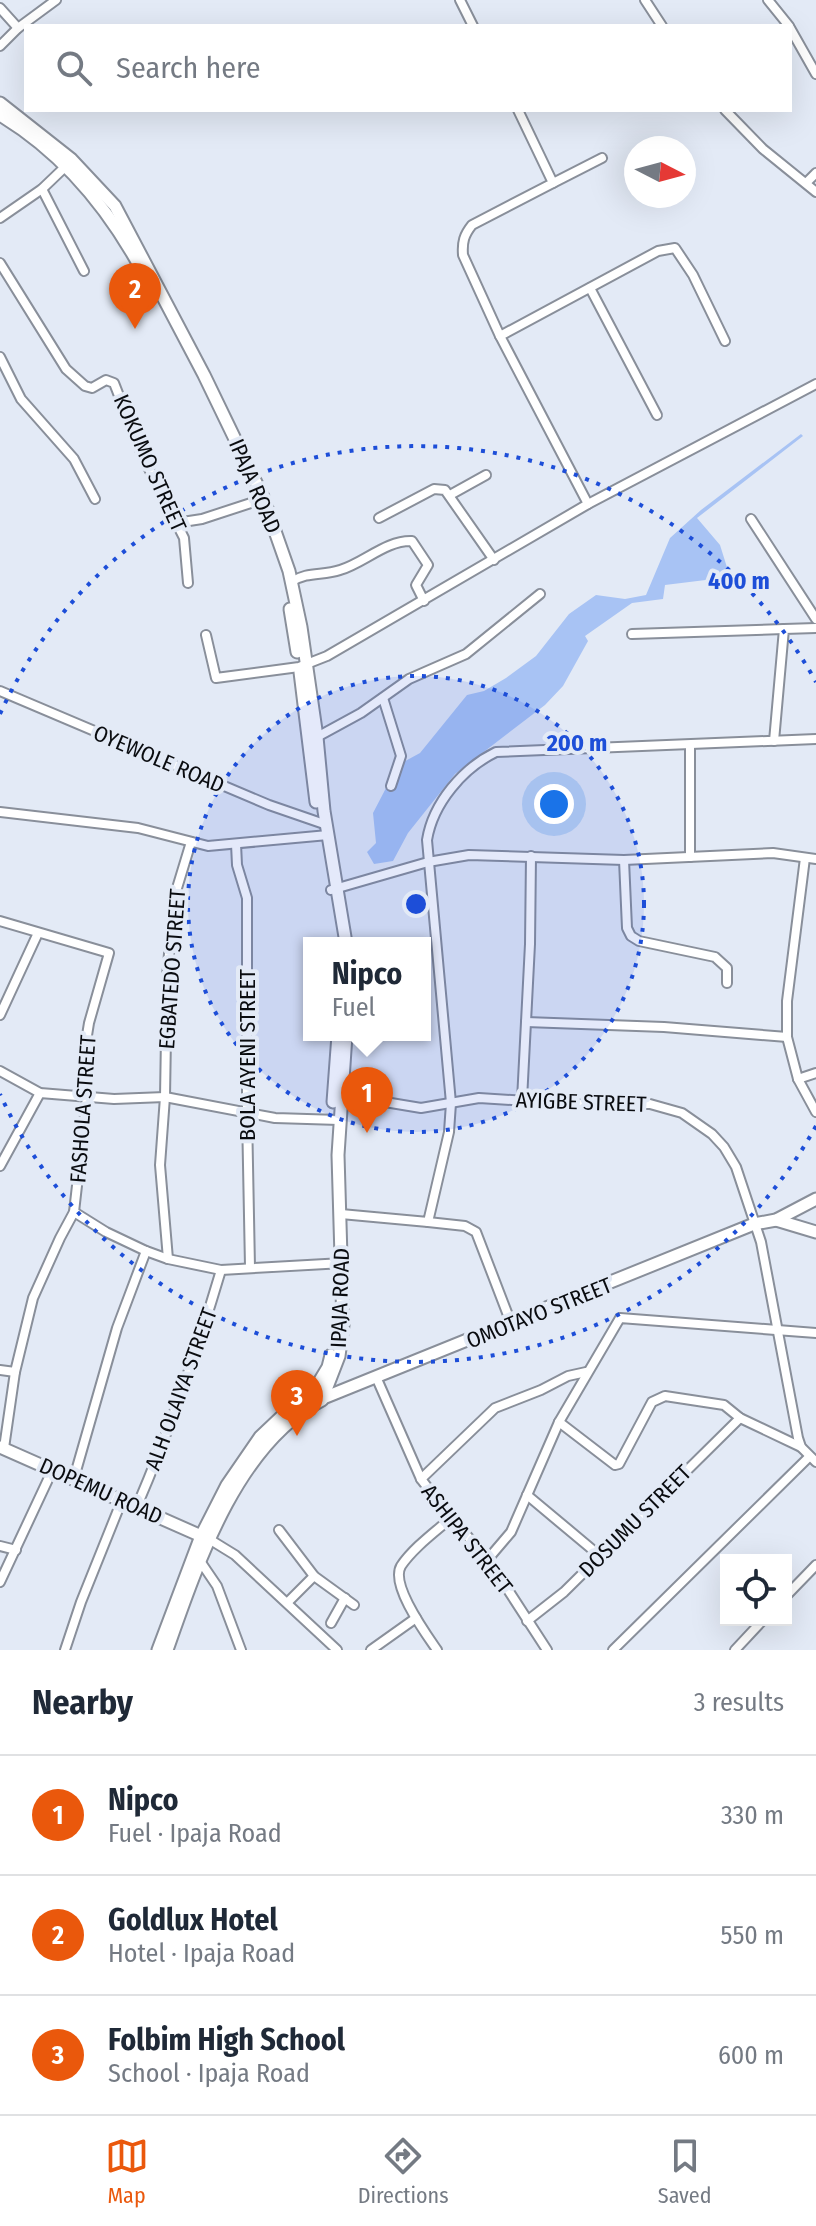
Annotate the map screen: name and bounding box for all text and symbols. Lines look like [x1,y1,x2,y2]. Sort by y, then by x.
search box [24,24,792,112]
icon: search [52,46,96,90]
text: Search here [116,50,261,86]
north arrow [624,136,696,208]
pin: 2 [109,263,161,329]
street label: KOKUMO STREET [108,390,193,537]
street label: IPAJA ROAD [223,435,287,537]
text: 400 m [708,567,770,595]
street label: OYEWOLE ROAD [89,719,229,799]
text: 200 m [546,729,607,757]
your location [534,784,574,824]
street label: EGBATEDO STREET [153,887,191,1050]
centre of rings [402,890,430,918]
popup [303,937,431,1041]
text: Nipco [332,956,402,992]
street label: BOLA AYENI STREET [234,968,261,1141]
text: Fuel [332,992,375,1023]
street label: FASHOLA STREET [64,1033,102,1184]
pin: 1 [341,1067,393,1133]
street label: AYIGBE STREET [515,1086,648,1118]
street label: IPAJA ROAD [325,1248,355,1348]
street label: OMOTAYO STREET [462,1271,616,1354]
street label: ALH OLAIYA STREET [139,1303,223,1474]
pin: 3 [271,1370,323,1436]
street label: DOPEMU ROAD [35,1452,167,1530]
street label: DOSUMU STREET [573,1459,697,1583]
street label: ASHIPA STREET [416,1479,519,1600]
map controls [720,1554,792,1626]
button: locate [720,1554,792,1626]
text: Nearby [32,1682,133,1723]
text: 3 results [694,1687,784,1718]
text: Nipco [108,1782,179,1818]
text: 1 [53,1800,64,1831]
text: 330 m [721,1800,784,1831]
text: Fuel · Ipaja Road [108,1818,282,1849]
text: Goldlux Hotel [108,1902,278,1938]
text: 2 [52,1920,64,1951]
text: 550 m [721,1920,784,1951]
text: Hotel · Ipaja Road [108,1938,295,1969]
text: Folbim High School [108,2022,345,2058]
text: 3 [52,2040,64,2071]
text: 600 m [718,2040,784,2071]
text: School · Ipaja Road [108,2058,310,2089]
tab: Map [105,2134,149,2209]
tab: Directions [358,2134,449,2209]
tab: Saved [658,2134,711,2209]

